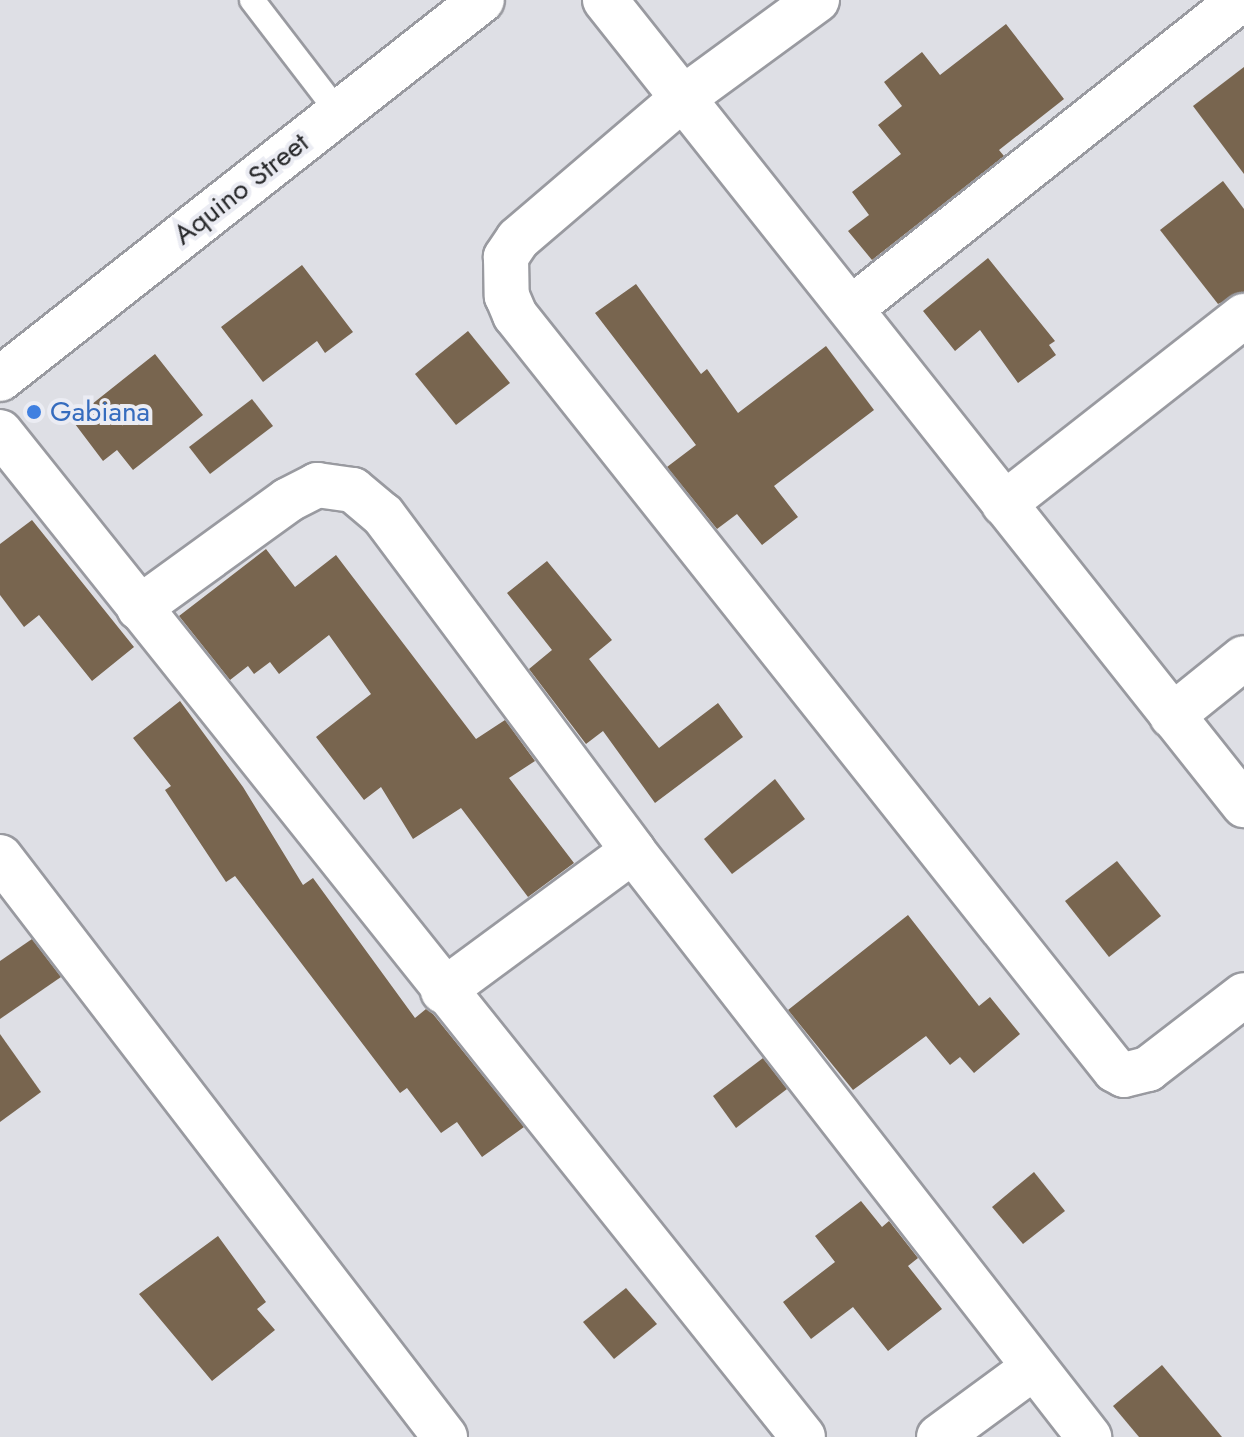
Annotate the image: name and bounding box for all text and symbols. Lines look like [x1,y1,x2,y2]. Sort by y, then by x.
street label: Aquino Street [167,126,315,252]
place label: Gabiana [50,395,150,429]
marker: Gabiana [25,403,43,421]

